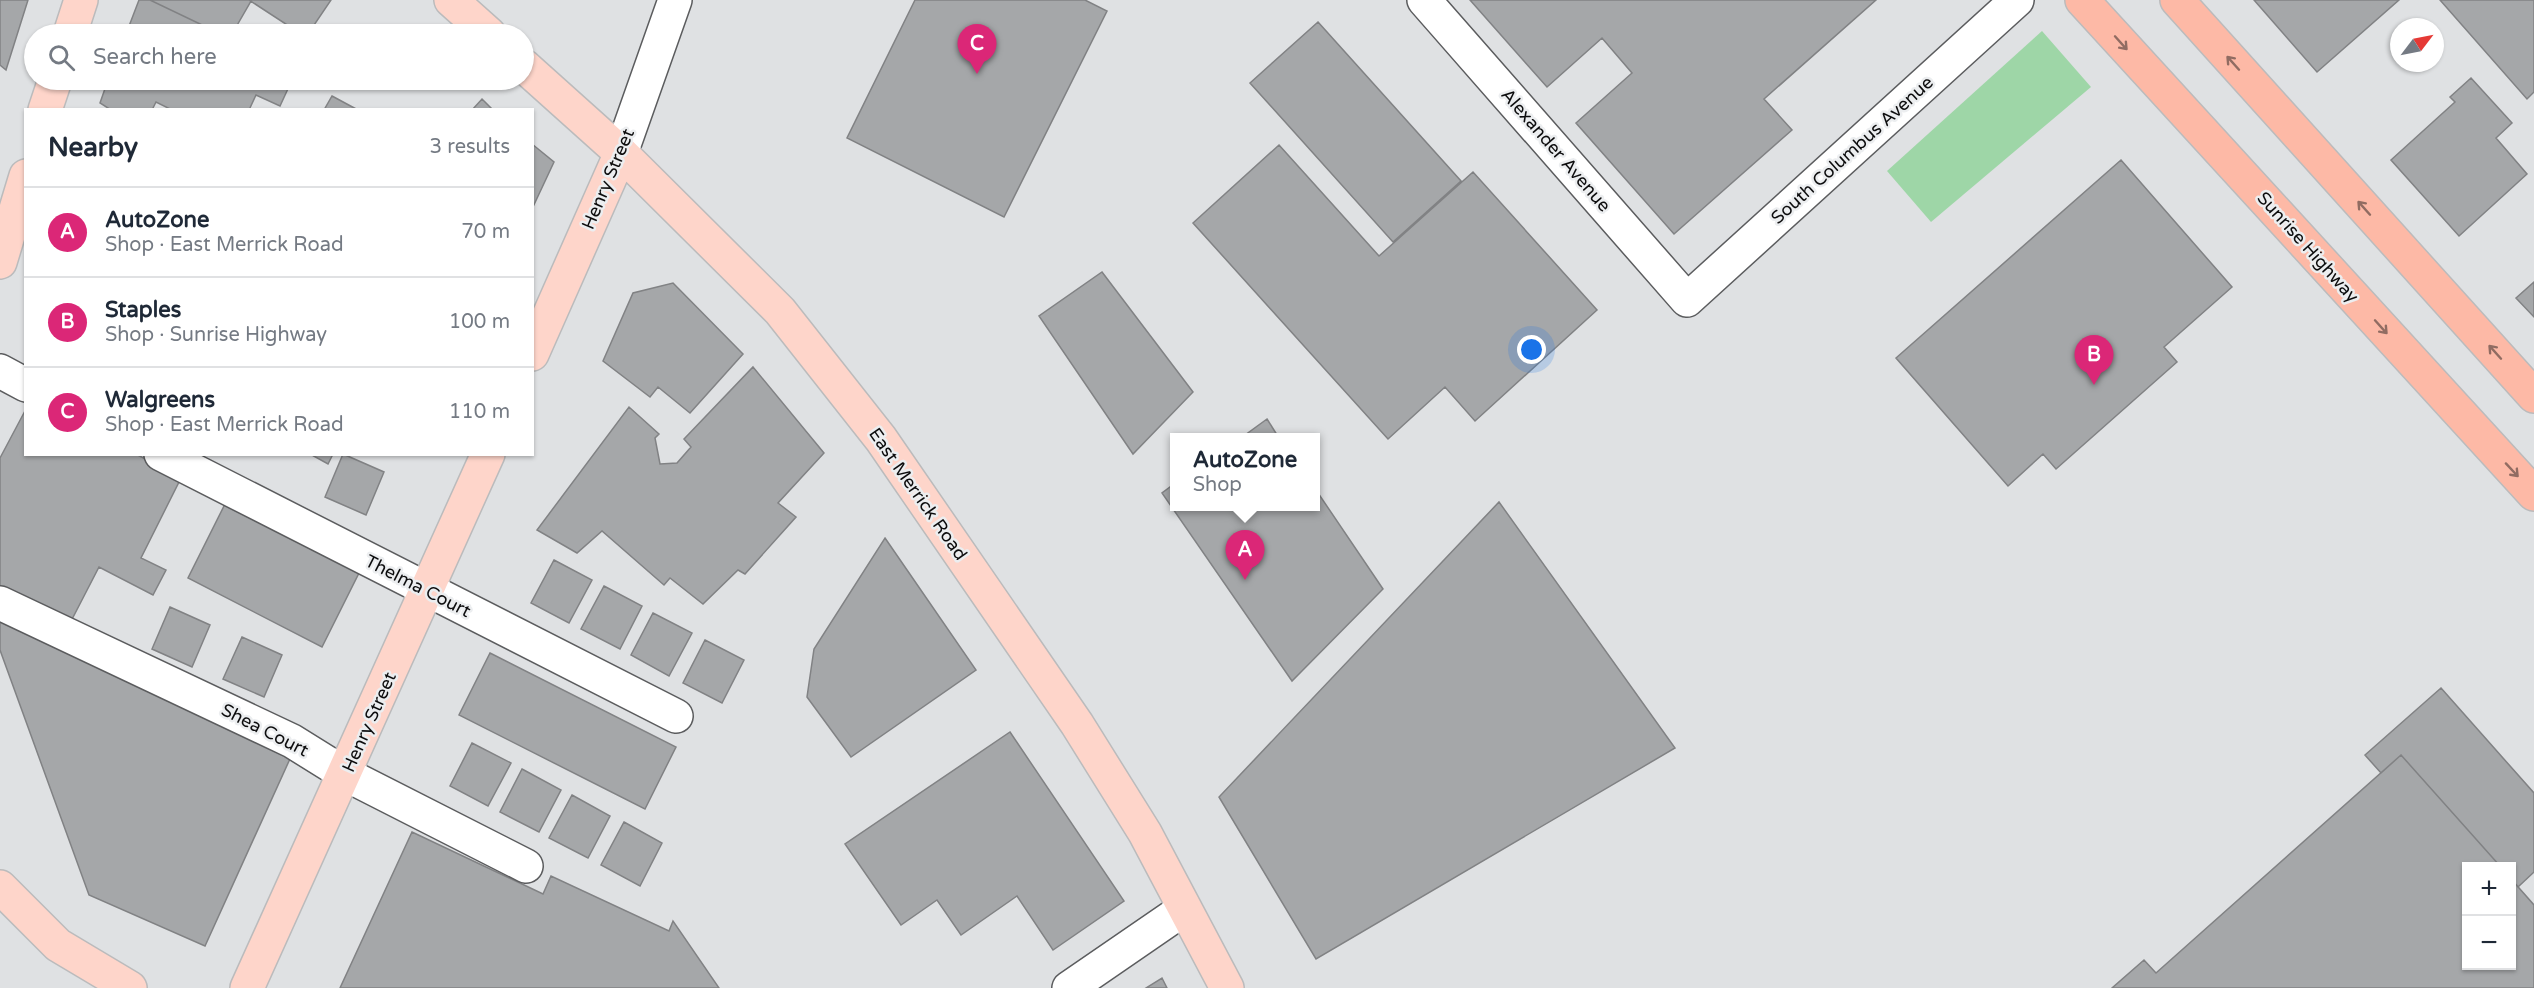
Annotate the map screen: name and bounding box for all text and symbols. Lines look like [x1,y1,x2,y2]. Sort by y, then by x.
north arrow [2390,18,2444,72]
search box [24,24,534,90]
pin: C [958,25,996,74]
one-way arrow [2114,35,2128,50]
icon: search [45,41,78,74]
text: Search here [93,44,217,70]
one-way arrow [2227,56,2241,71]
street label: South Columbus Avenue [1766,71,1938,229]
street label: Alexander Avenue [1496,84,1616,216]
street label: Henry Street [577,125,639,233]
text: Nearby [48,132,138,163]
text: 3 results [430,135,510,159]
street label: Sunrise Highway [2252,187,2364,307]
one-way arrow [2357,200,2371,215]
text: AutoZone [105,207,209,233]
text: A [60,220,75,244]
text: 70 m [461,220,510,244]
text: Shop · East Merrick Road [105,233,344,257]
text: Staples [105,297,181,323]
text: B [61,310,74,334]
text: 100 m [449,310,510,334]
one-way arrow [2373,319,2388,334]
text: Shop · Sunrise Highway [105,323,327,347]
your location [1517,335,1546,364]
pin: B [2074,336,2114,385]
one-way arrow [2488,345,2502,360]
text: Walgreens [105,387,215,413]
text: C [61,400,74,424]
text: 110 m [449,400,510,424]
text: Shop · East Merrick Road [105,413,344,437]
street label: East Merrick Road [864,424,972,564]
popup [1170,433,1320,511]
text: AutoZone [1193,447,1297,473]
one-way arrow [2505,463,2519,478]
text: Shop [1193,473,1242,497]
pin: A [1226,530,1264,580]
street label: Thelma Court [361,550,475,622]
street label: Henry Street [337,668,401,775]
street label: Shea Court [218,699,312,761]
map controls [2462,862,2516,970]
button: + [2462,862,2516,916]
button: − [2462,916,2516,970]

